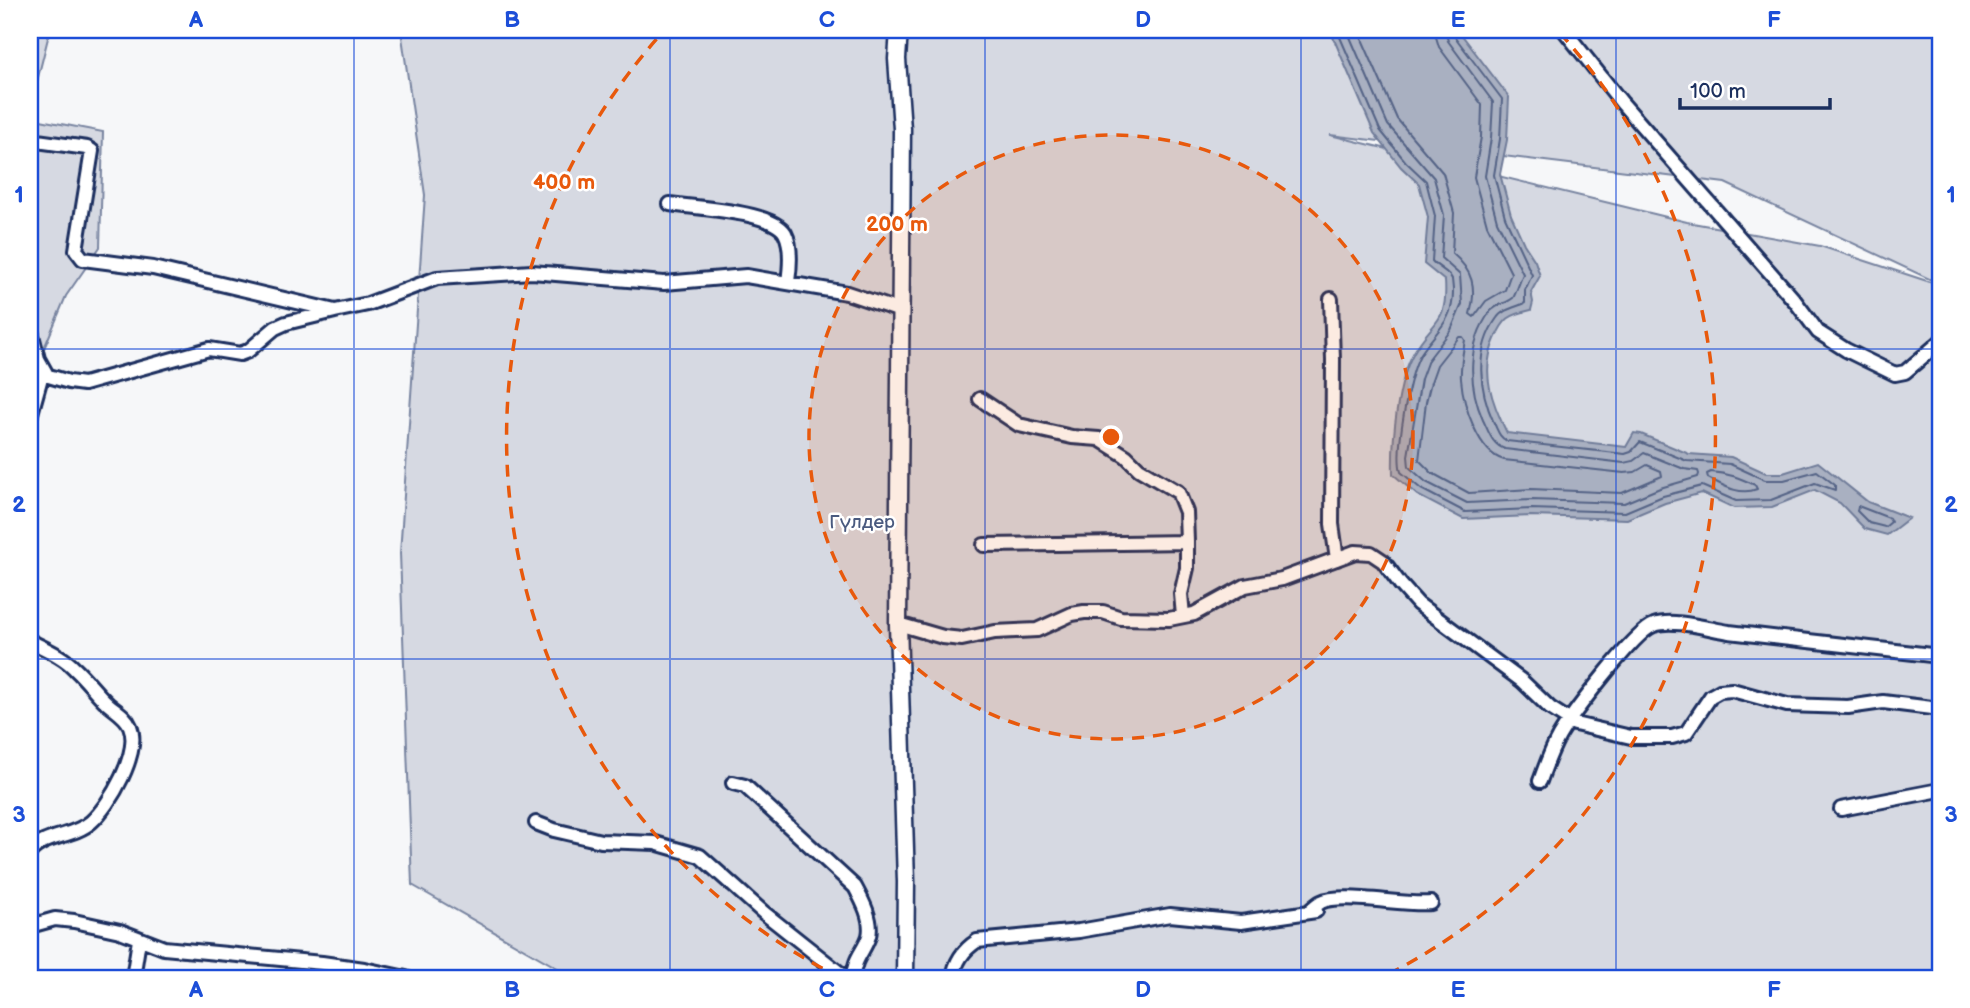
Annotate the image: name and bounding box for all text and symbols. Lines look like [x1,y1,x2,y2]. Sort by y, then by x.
text: A [188,6,204,34]
text: B [504,6,520,34]
text: C [819,6,835,34]
text: D [1135,6,1151,34]
text: E [1451,6,1466,34]
text: F [1767,6,1781,34]
scale bar [1680,66,1830,110]
text: 100 m [1690,79,1746,104]
text: 400 m [533,170,595,195]
text: 1 [14,181,24,209]
text: 1 [1946,181,1956,209]
text: 200 m [866,212,928,237]
centre of rings [1099,425,1123,449]
text: 2 [12,491,26,519]
text: 2 [1944,491,1958,519]
park label: Гүлдер [829,511,895,534]
text: 3 [12,801,26,829]
text: 3 [1944,801,1958,829]
text: A [188,976,204,1004]
text: B [504,976,520,1004]
text: C [819,976,835,1004]
text: D [1135,976,1151,1004]
text: E [1451,976,1466,1004]
text: F [1767,976,1781,1004]

